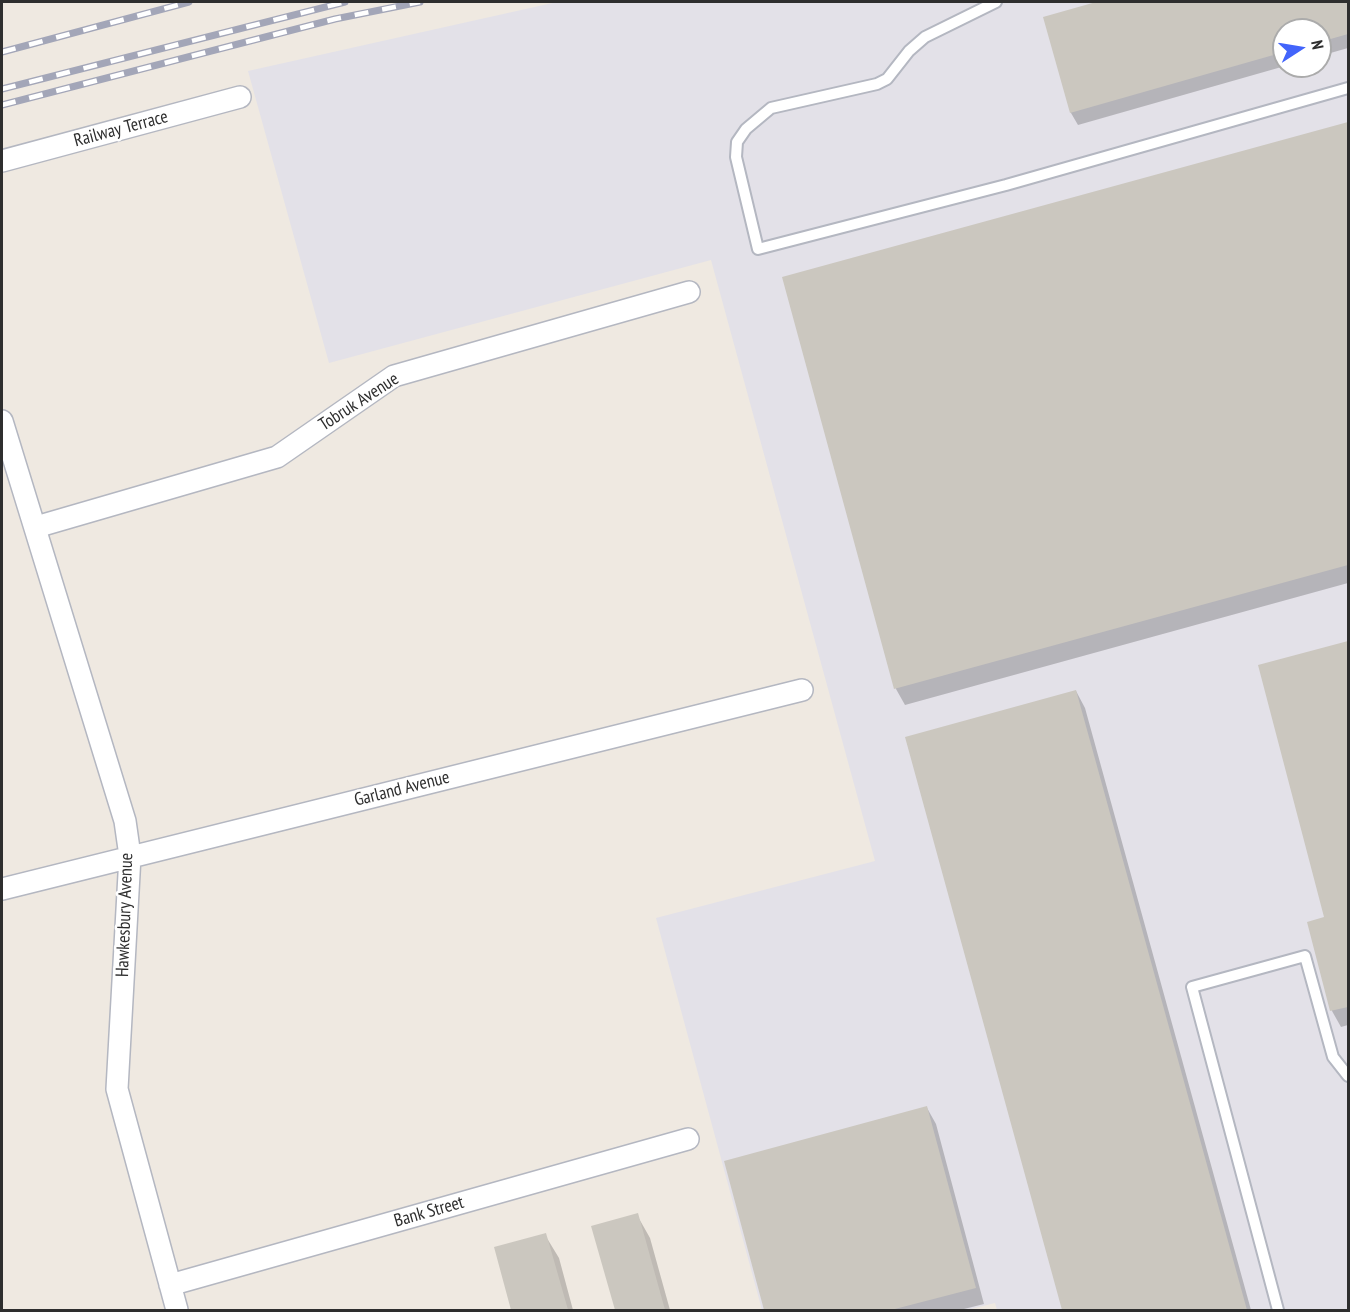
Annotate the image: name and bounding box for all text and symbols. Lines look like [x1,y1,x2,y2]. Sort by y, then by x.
north arrow [1272,18,1332,78]
text: N [1307,38,1328,51]
street label: Railway Terrace [72,106,170,152]
street label: Tobruk Avenue [315,368,403,436]
street label: Garland Avenue [352,767,452,811]
street label: Hawkesbury Avenue [112,852,138,978]
street label: Bank Street [392,1192,466,1232]

